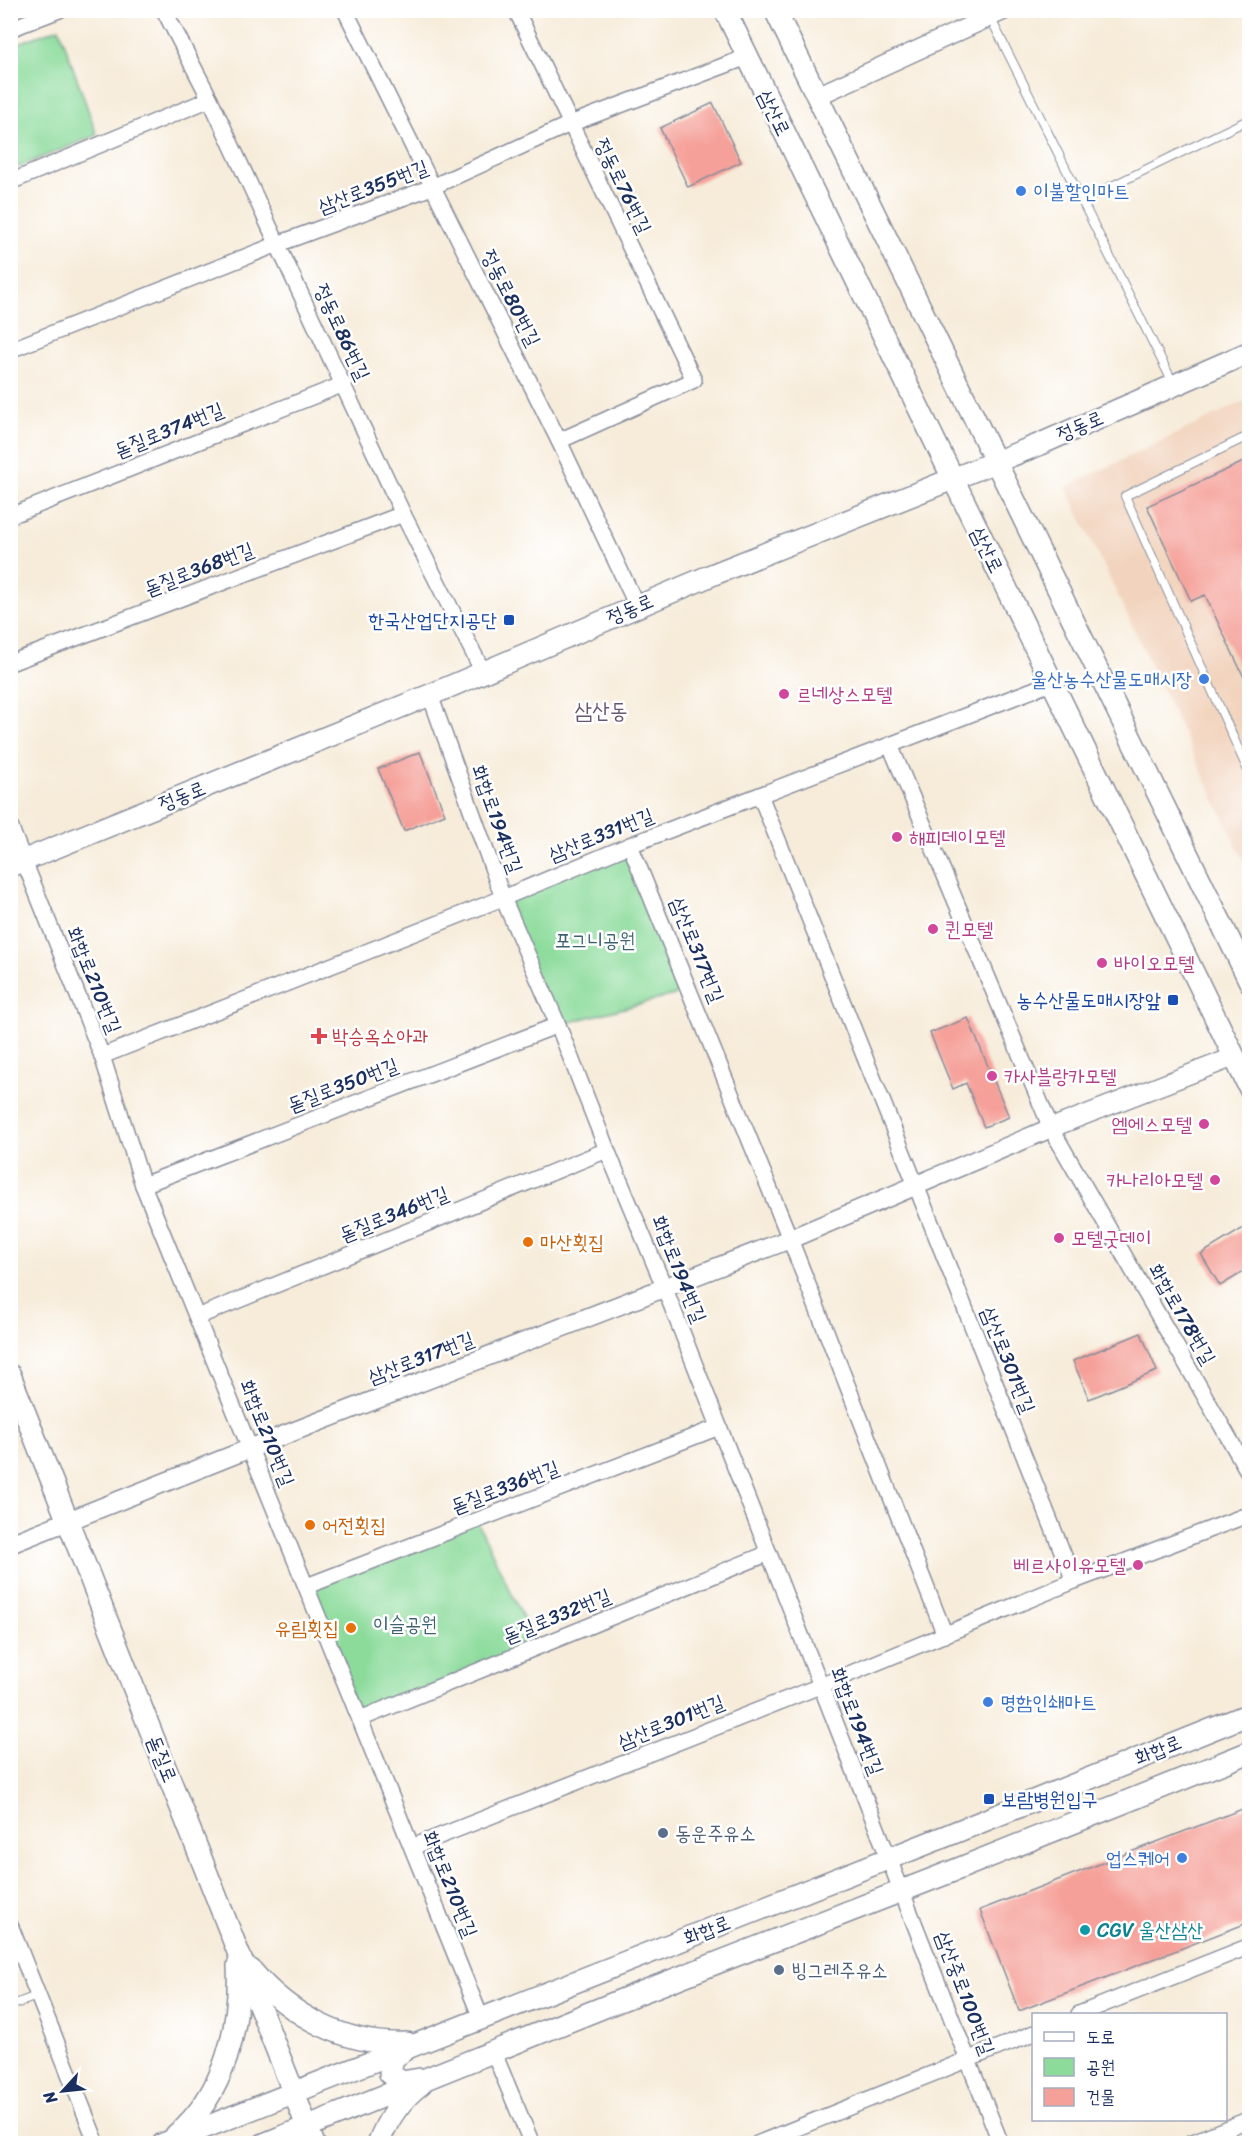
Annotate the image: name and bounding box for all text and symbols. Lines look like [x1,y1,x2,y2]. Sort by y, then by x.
street label: 삼산로 [748,84,800,142]
street label: 정동로76번길 [585,132,661,240]
street label: 삼산로355번길 [313,150,433,224]
place label: 이불할인마트 [1033,174,1130,209]
marker: 이불할인마트 [1014,184,1028,198]
street label: 정동로80번길 [472,243,550,353]
street label: 정동로86번길 [304,278,380,386]
street label: 돋질로374번길 [109,392,229,468]
street label: 정동로 [1051,400,1109,452]
street label: 삼산로 [961,521,1013,579]
street label: 돋질로368번길 [139,532,259,606]
street label: 정동로 [601,583,659,635]
place label: 한국산업단지공단 [368,603,497,638]
marker: 한국산업단지공단 [502,613,516,627]
place label: 울산농수산물도매시장 [1031,662,1192,697]
marker: 울산농수산물도매시장 [1197,672,1211,686]
place label: 르네상스모텔 [796,677,893,712]
marker: 르네상스모텔 [777,687,791,701]
district label: 삼산동 [574,691,628,730]
street label: 화합로194번길 [461,760,533,878]
street label: 정동로 [153,771,211,821]
street label: 삼산로331번길 [543,798,659,872]
place label: 해피데이모텔 [909,820,1006,855]
marker: 해피데이모텔 [890,830,904,844]
street label: 삼산로317번길 [660,892,734,1008]
place label: 퀸모텔 [945,912,993,947]
street label: 화합로210번길 [57,921,131,1039]
marker: 퀸모텔 [926,922,940,936]
park label: 포그니공원 [555,923,635,958]
place label: 바이오모텔 [1114,946,1194,981]
marker: 바이오모텔 [1095,956,1109,970]
place label: 농수산물도매시장앞 [1016,983,1161,1018]
marker: 농수산물도매시장앞 [1166,993,1180,1007]
place label: 박승옥소아과 [332,1019,429,1054]
marker: 박승옥소아과 [310,1027,328,1045]
street label: 돋질로350번길 [282,1048,404,1122]
place label: 카사블랑카모텔 [1004,1059,1117,1094]
marker: 카사블랑카모텔 [985,1069,999,1083]
place label: 엠에스모텔 [1112,1107,1192,1142]
marker: 엠에스모텔 [1197,1117,1211,1131]
place label: 카나리아모텔 [1106,1163,1203,1198]
marker: 카나리아모텔 [1208,1173,1222,1187]
street label: 돋질로346번길 [334,1176,454,1252]
street label: 화합로194번길 [641,1210,717,1328]
place label: 모텔굿데이 [1071,1221,1151,1256]
place label: 마산횟집 [540,1225,604,1260]
marker: 모텔굿데이 [1052,1231,1066,1245]
marker: 마산횟집 [521,1235,535,1249]
street label: 화합로178번길 [1139,1257,1225,1371]
street label: 삼산로301번길 [971,1301,1045,1419]
street label: 삼산로317번길 [363,1322,479,1394]
street label: 화합로210번길 [230,1374,304,1492]
street label: 돋질로336번길 [446,1450,564,1524]
place label: 어전횟집 [322,1508,386,1543]
marker: 어전횟집 [303,1518,317,1532]
place label: 베르사이유모텔 [1013,1548,1126,1583]
marker: 베르사이유모텔 [1131,1558,1145,1572]
street label: 돋질로332번길 [498,1578,616,1654]
park label: 이슬공원 [373,1607,437,1642]
place label: 유림횟집 [275,1611,339,1646]
marker: 유림횟집 [344,1621,358,1635]
street label: 화합로194번길 [820,1662,894,1780]
street label: 삼산로301번길 [612,1685,730,1759]
place label: 명함인쇄마트 [1000,1685,1097,1720]
marker: 명함인쇄마트 [981,1695,995,1709]
street label: 화합로 [1129,1725,1187,1775]
street label: 돋질로 [137,1730,187,1788]
place label: 보람병원입구 [1001,1782,1098,1817]
marker: 보람병원입구 [982,1792,996,1806]
place label: 동운주유소 [675,1816,755,1851]
street label: 화합로210번길 [413,1825,487,1943]
marker: 동운주유소 [656,1826,670,1840]
place label: 업스퀘어 [1106,1841,1170,1876]
marker: 업스퀘어 [1175,1851,1189,1865]
street label: 화합로 [678,1905,736,1955]
place label: CGV 울산삼산 [1097,1913,1203,1948]
marker: CGV 울산삼산 [1078,1923,1092,1937]
street label: 삼산중로100번길 [925,1926,1005,2060]
place label: 빙그레주유소 [791,1953,888,1988]
marker: 빙그레주유소 [772,1963,786,1977]
legend [1032,2013,1227,2121]
text: 도로 [1086,2021,1115,2053]
text: 공원 [1086,2051,1115,2083]
north arrow [33,2061,93,2121]
text: 건물 [1086,2081,1115,2113]
text: N [34,2085,66,2110]

